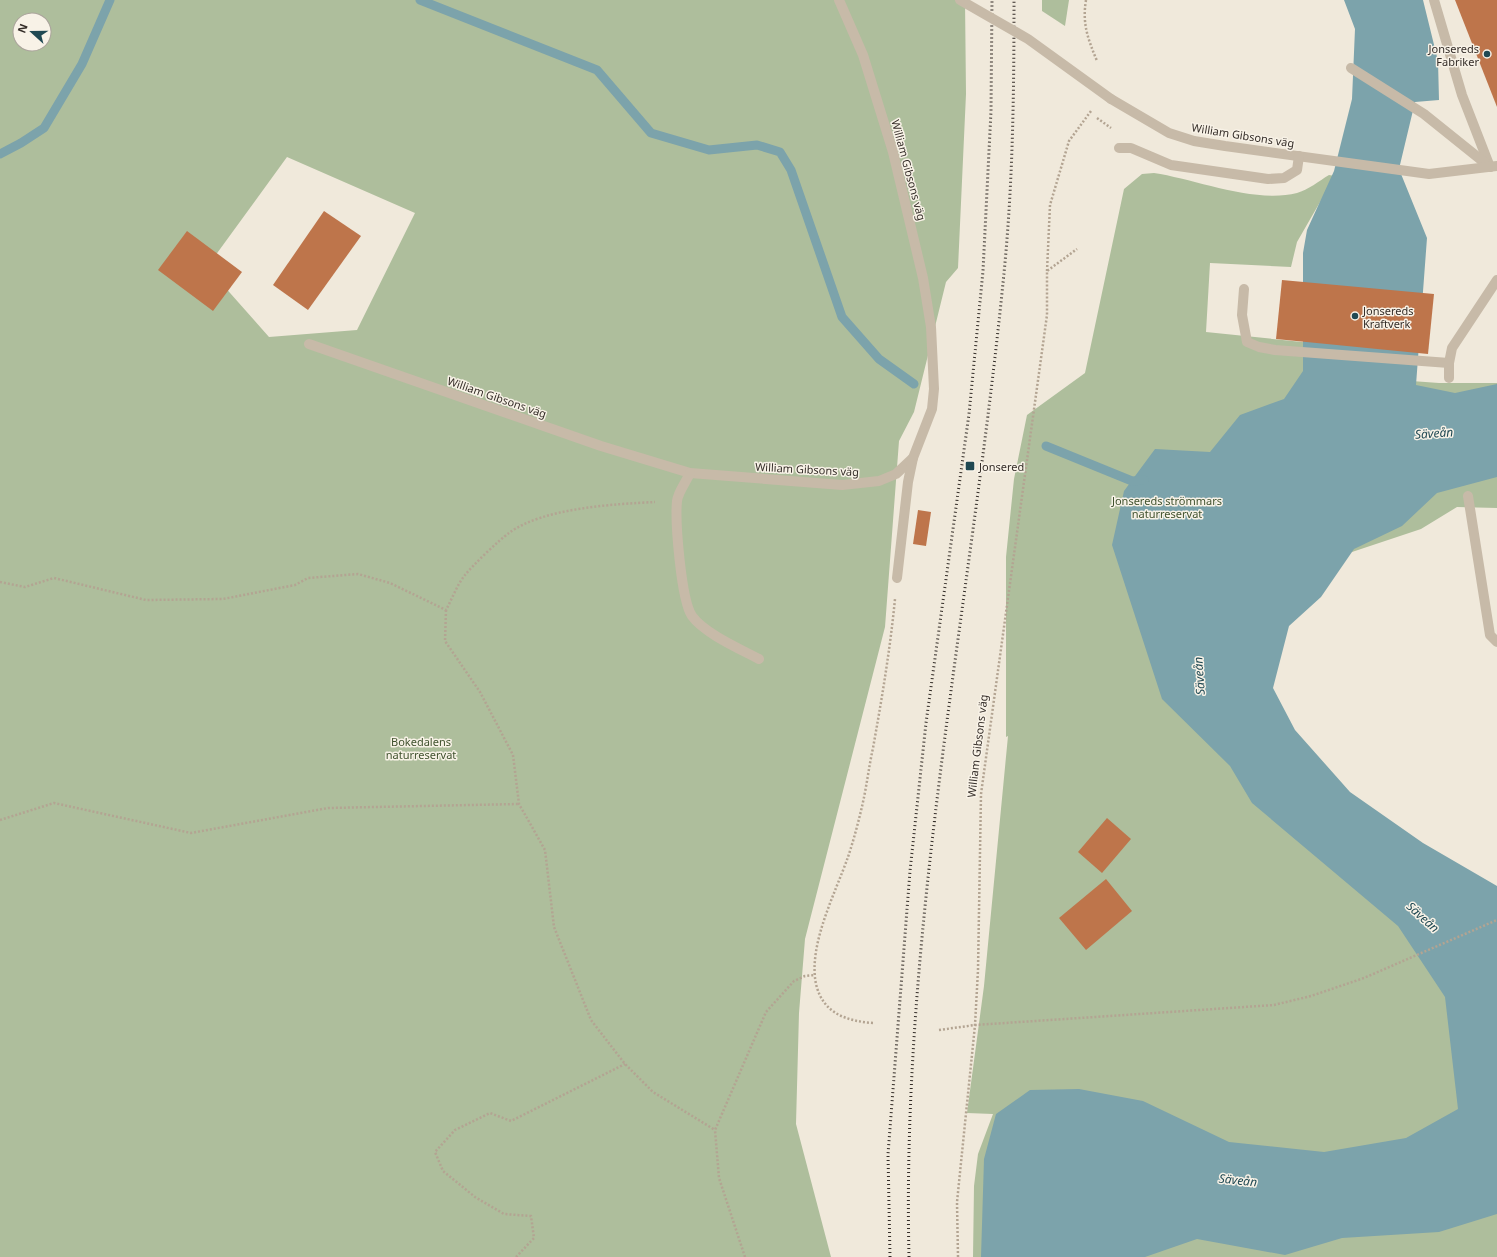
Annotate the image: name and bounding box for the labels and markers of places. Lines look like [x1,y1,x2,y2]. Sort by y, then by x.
place label: Jonsereds Fabriker [1428,41,1479,69]
marker: Jonsereds Fabriker [1482,49,1492,59]
place label: Jonsereds Kraftverk [1362,303,1414,331]
marker: Jonsereds Kraftverk [1350,311,1360,321]
place label: Jonsered [978,459,1024,474]
marker: Jonsered [964,460,976,472]

